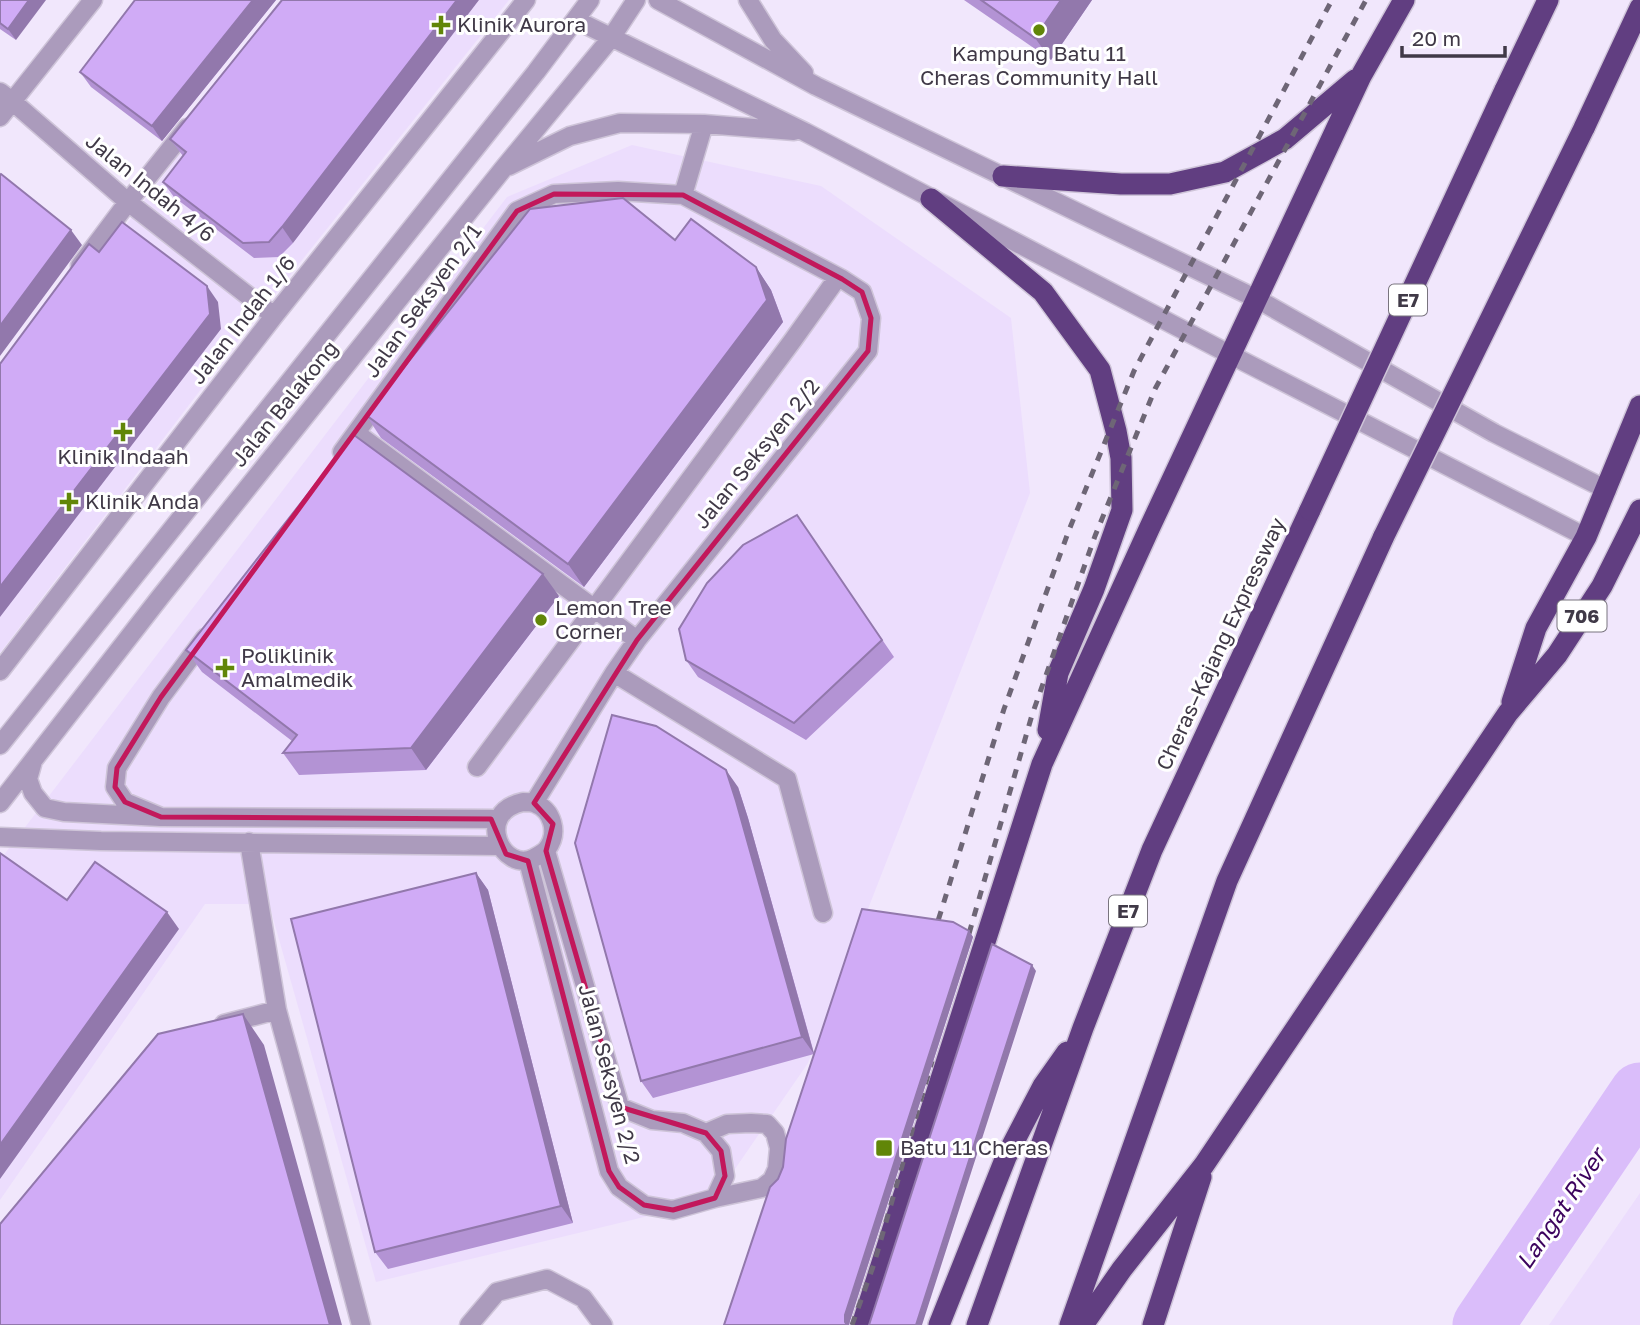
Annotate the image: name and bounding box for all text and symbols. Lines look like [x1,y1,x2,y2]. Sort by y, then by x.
place label: Klinik Aurora [457,11,586,37]
scale bar [1402,14,1505,58]
marker: Klinik Aurora [431,15,451,35]
marker: Kampung Batu 11 Cheras Community Hall [1031,22,1047,38]
text: 20 m [1412,25,1461,51]
place label: Kampung Batu 11 Cheras Community Hall [920,40,1158,90]
street label: Jalan Indah 4/6 [81,127,220,247]
street label: Jalan Seksyen 2/1 [358,219,486,382]
street label: Jalan Indah 1/6 [184,250,300,389]
road number: E7 [1389,284,1427,316]
street label: Jalan Balakong [225,335,343,472]
street label: Jalan Seksyen 2/2 [688,373,825,533]
marker: Klinik Indaah [113,422,133,442]
place label: Klinik Indaah [57,443,189,469]
place label: Klinik Anda [85,488,199,514]
marker: Klinik Anda [59,492,79,512]
street label: Cheras–Kajang Expressway [1150,513,1290,774]
place label: Lemon Tree Corner [555,594,672,644]
road number: 706 [1558,600,1606,632]
marker: Lemon Tree Corner [533,612,549,628]
place label: Poliklinik Amalmedik [241,642,354,692]
marker: Poliklinik Amalmedik [215,658,235,678]
road number: E7 [1109,896,1147,926]
street label: Jalan Seksyen 2/2 [573,981,646,1166]
place label: Batu 11 Cheras [900,1134,1048,1160]
marker: Batu 11 Cheras [874,1138,894,1158]
water label: Langat River [1510,1141,1612,1274]

